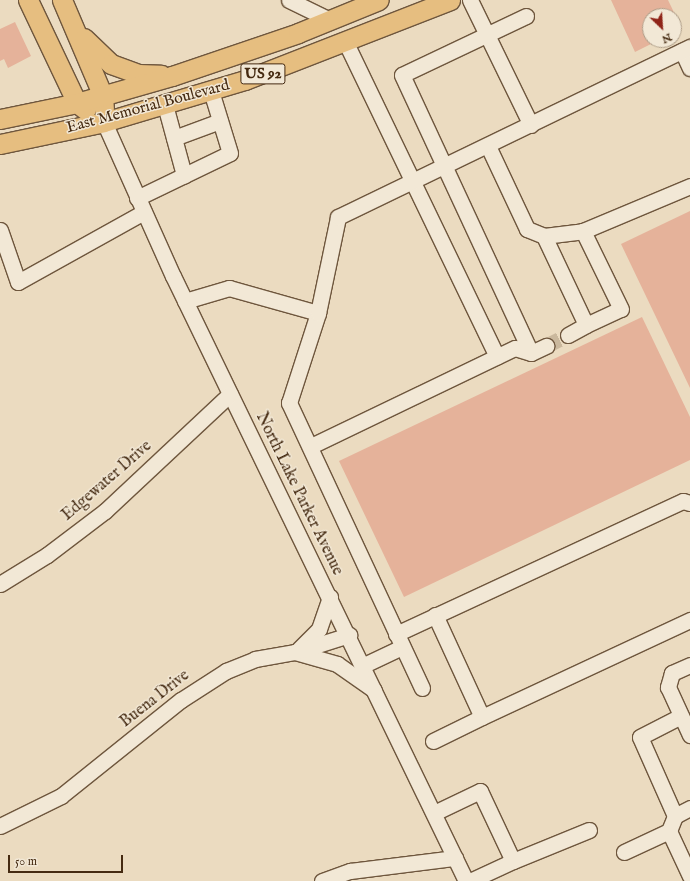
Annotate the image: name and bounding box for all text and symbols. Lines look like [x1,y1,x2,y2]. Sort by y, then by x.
north arrow [642,8,682,48]
text: N [659,30,674,46]
road number: US 92 [240,61,286,87]
street label: East Memorial Boulevard [64,76,232,138]
street label: North Lake Parker Avenue [251,409,347,579]
street label: Edgewater Drive [58,437,156,525]
street label: Buena Drive [117,666,193,732]
scale bar [10,847,125,873]
text: 50 m [15,854,37,869]

